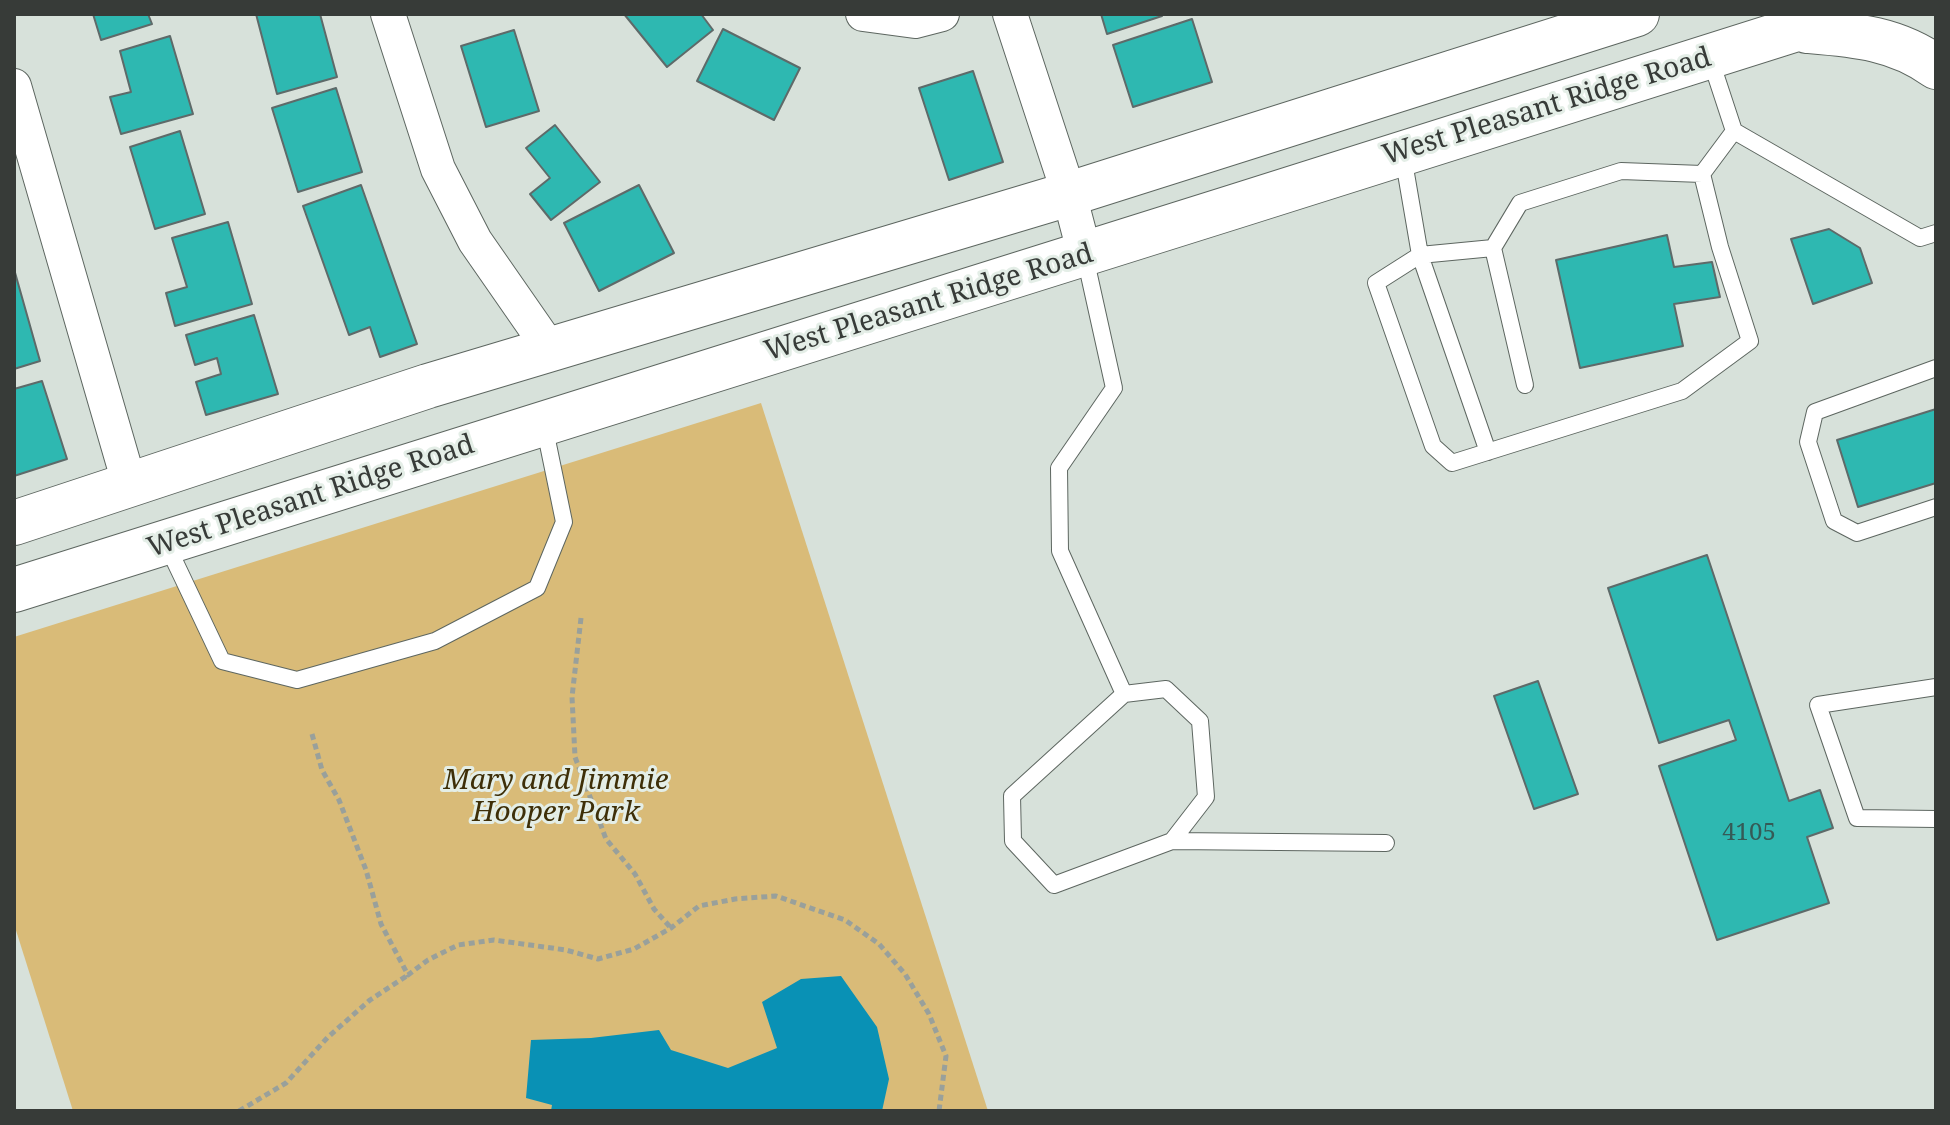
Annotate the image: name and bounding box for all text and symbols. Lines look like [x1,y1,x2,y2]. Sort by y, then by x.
street label: West Pleasant Ridge Road [1379,41,1715,173]
street label: West Pleasant Ridge Road [761,237,1097,369]
street label: West Pleasant Ridge Road [143,428,479,566]
park label: Mary and Jimmie Hooper Park [443,764,669,830]
house number: 4105 [1722,819,1776,847]

